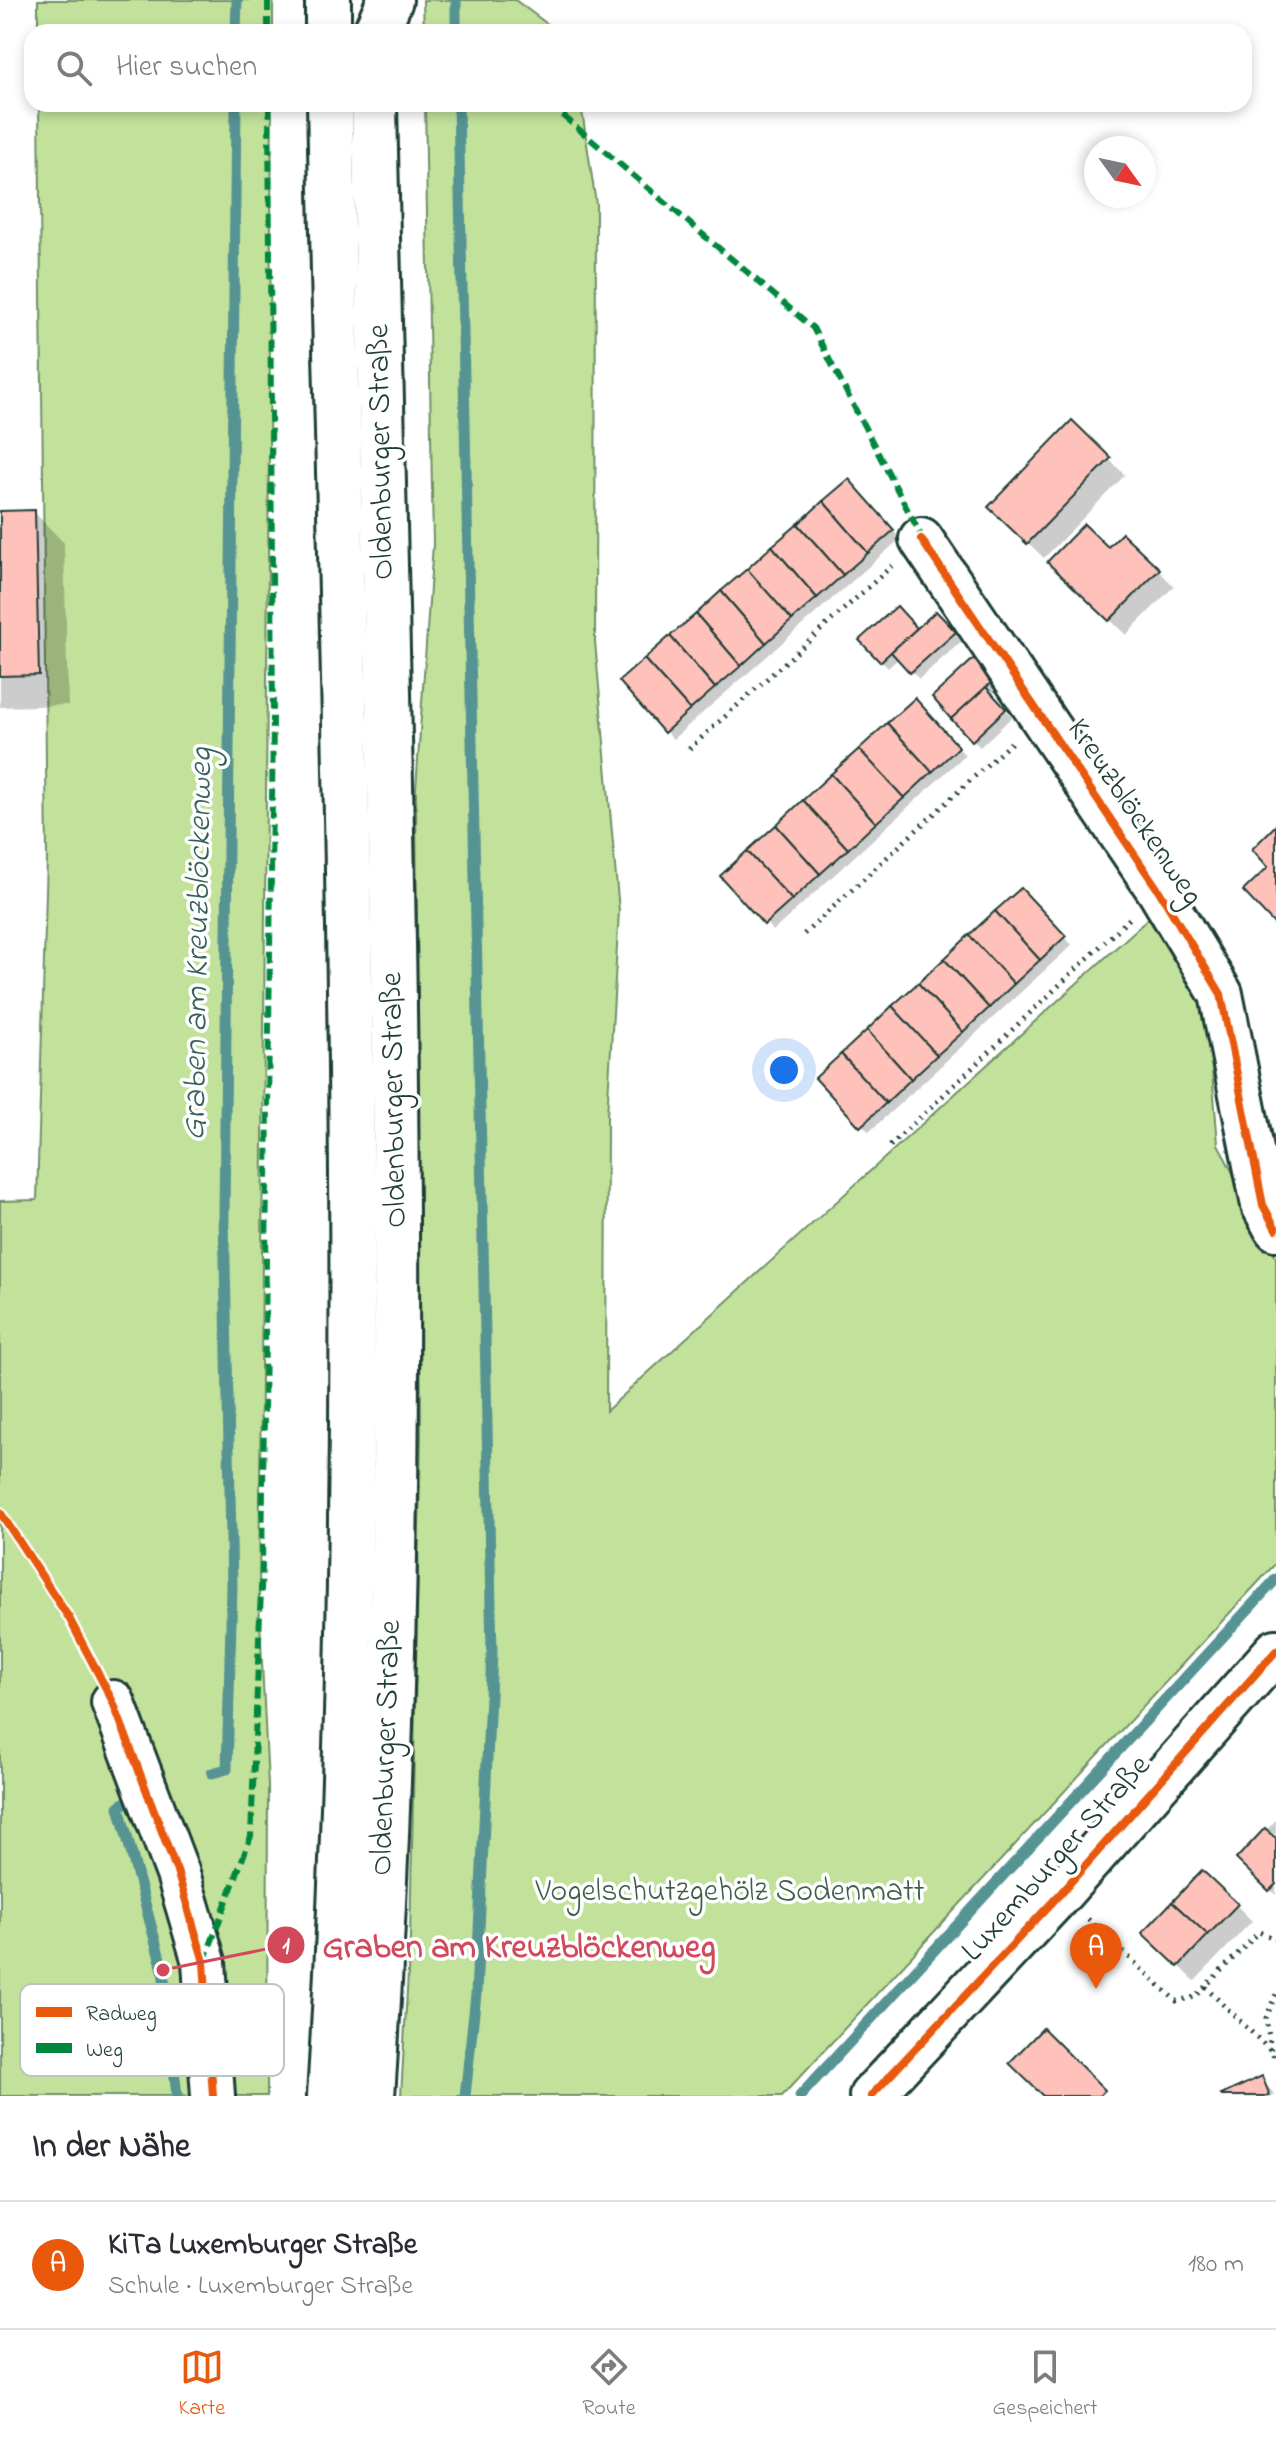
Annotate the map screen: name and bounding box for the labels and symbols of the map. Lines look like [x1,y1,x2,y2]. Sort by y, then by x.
north arrow [1084,136,1156,208]
street label: Oldenburger Straße [356,323,408,580]
street label: Kreuzblöckenweg [1054,710,1214,916]
water label: Graben am Kreuzblöckenweg [171,746,227,1141]
street label: Oldenburger Straße [369,971,421,1228]
your location [764,1050,804,1090]
street label: Oldenburger Straße [359,1619,415,1877]
street label: Luxemburger Straße [951,1744,1163,1973]
park label: Vogelschutzgehölz Sodenmatt [534,1869,925,1916]
callout: Graben am Kreuzblöckenweg [266,1916,731,1974]
pin: A [1070,1923,1122,1989]
text: Graben am Kreuzblöckenweg [323,1924,715,1975]
text: 1 [282,1930,290,1965]
legend [20,1984,284,2076]
text: Radweg [86,1999,157,2032]
text: Weg [86,2035,123,2068]

